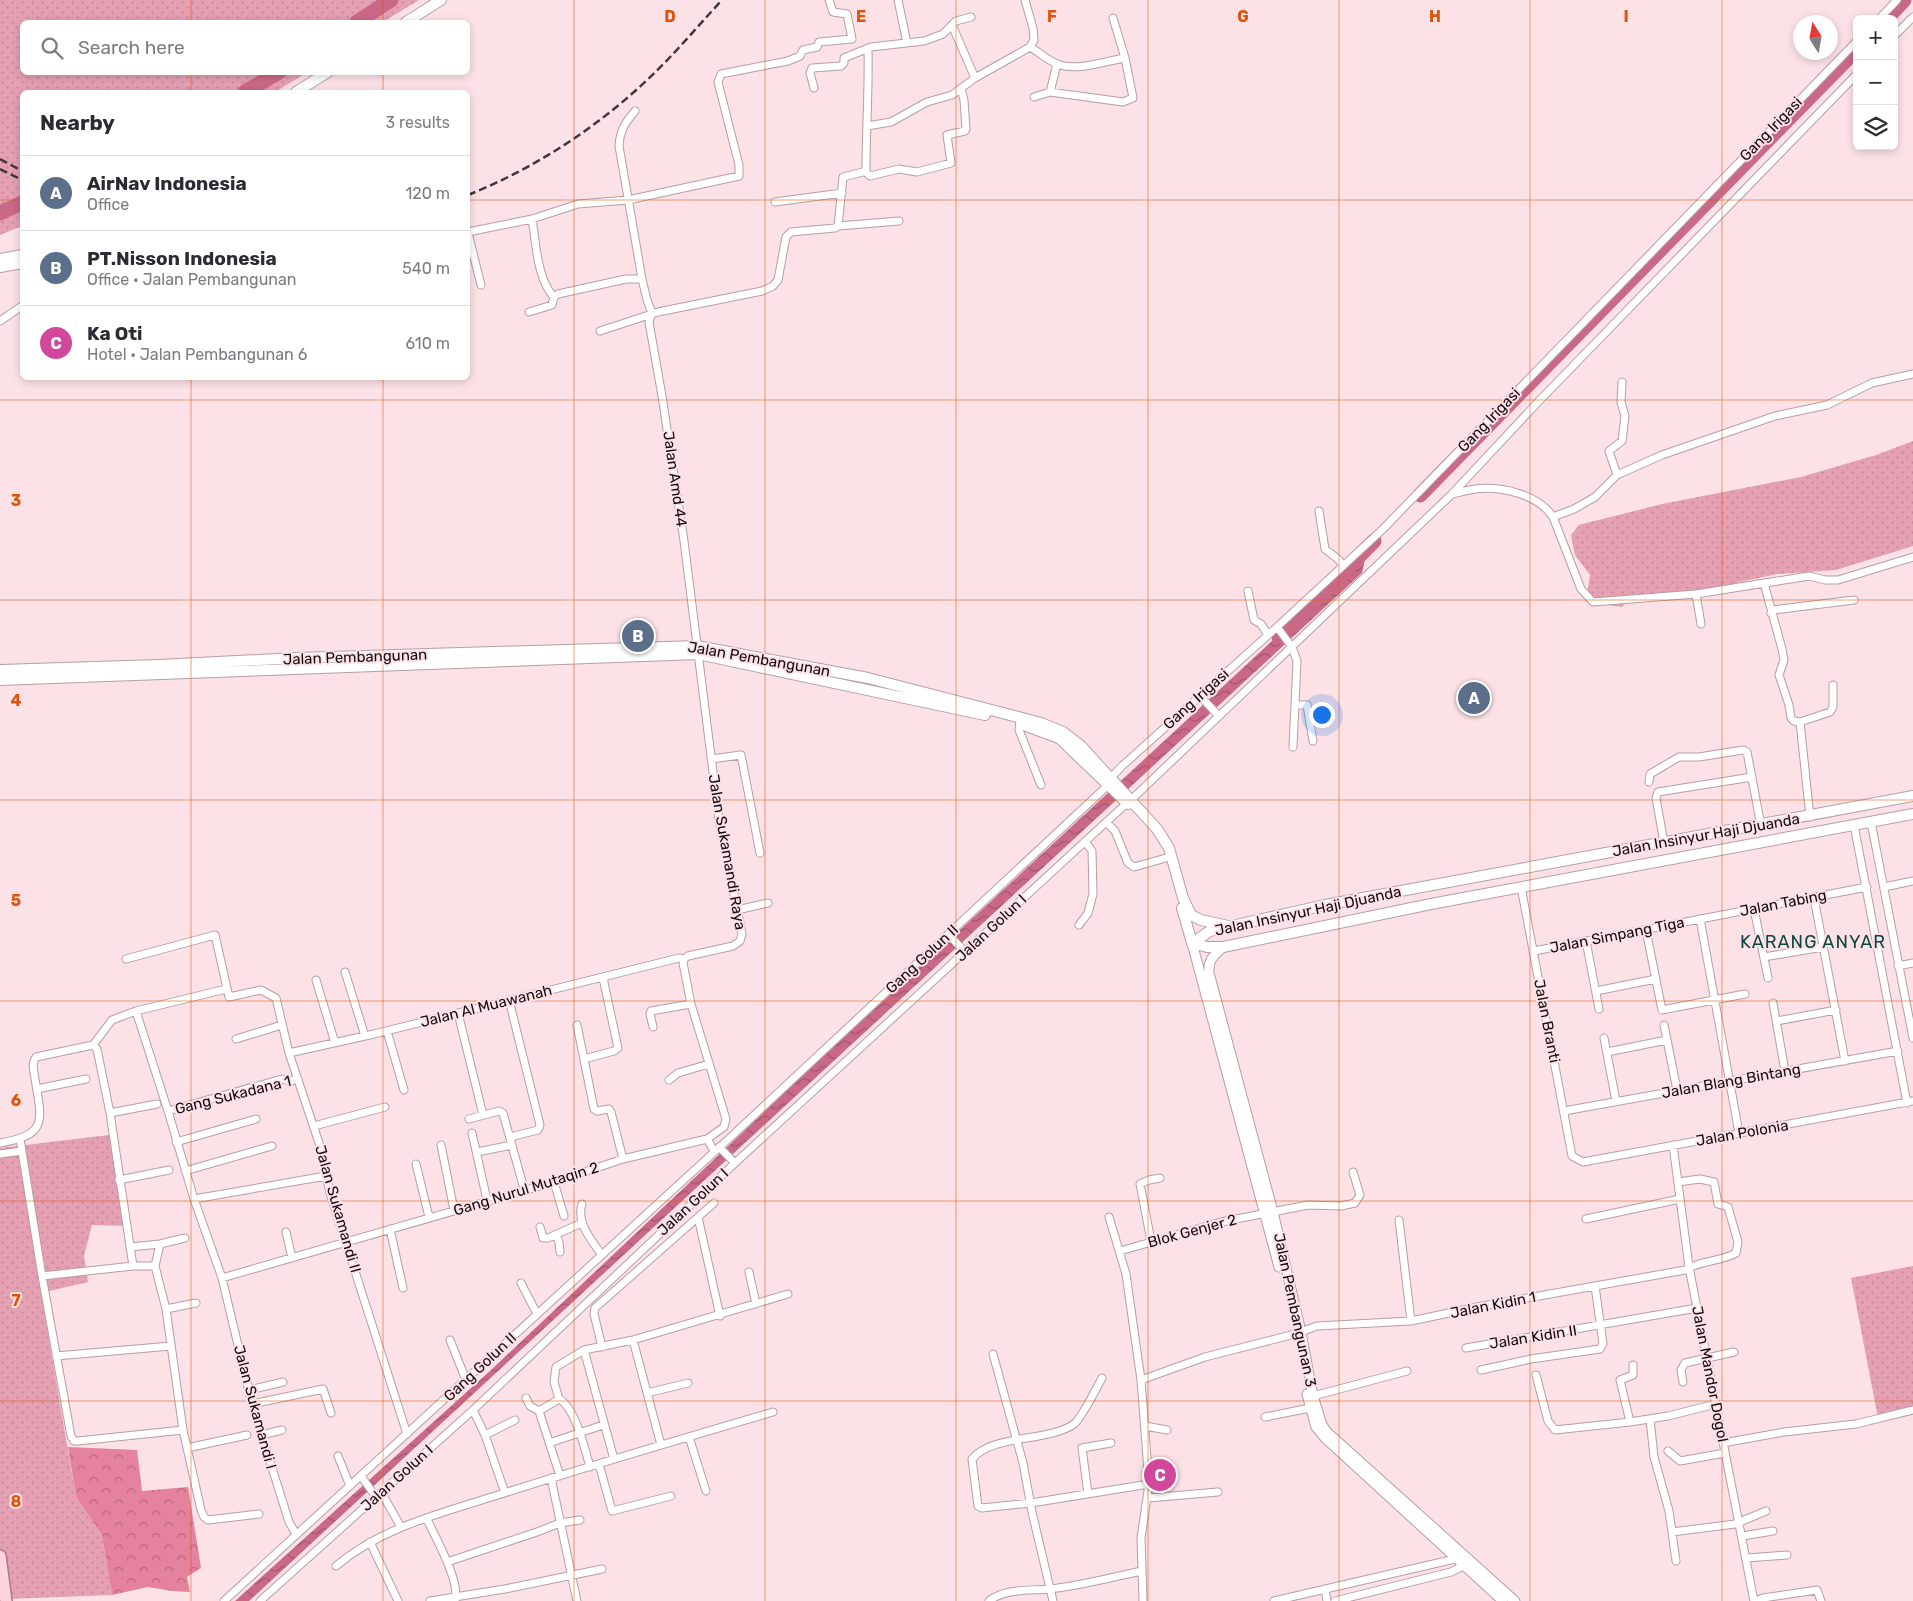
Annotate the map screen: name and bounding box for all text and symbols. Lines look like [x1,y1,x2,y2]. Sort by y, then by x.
text: D [664,7,676,26]
text: E [856,7,866,26]
text: F [1047,7,1057,26]
text: G [1237,7,1249,26]
text: H [1429,7,1441,26]
text: I [1623,7,1629,26]
north arrow [1793,15,1838,60]
map controls [1853,15,1898,150]
button: + [1853,15,1898,60]
search box [20,20,470,75]
icon: search [38,34,66,62]
text: Search here [78,36,185,59]
button: − [1853,60,1898,105]
street label: Gang Irigasi [1736,93,1806,165]
button: layers [1853,105,1898,150]
text: Nearby [40,110,115,135]
text: 3 results [385,113,450,132]
text: AirNav Indonesia [87,172,247,195]
text: A [50,184,62,203]
text: 120 m [405,184,450,203]
text: Office [87,195,129,214]
text: PT.Nisson Indonesia [87,247,277,270]
text: B [50,259,62,278]
text: 540 m [402,259,450,278]
text: Office · Jalan Pembangunan [87,270,297,289]
text: Ka Oti [87,322,143,345]
text: C [50,334,62,353]
text: 610 m [406,334,450,353]
text: Hotel · Jalan Pembangunan 6 [87,345,307,364]
street label: Gang Irigasi [1454,384,1524,456]
street label: Jalan Amd 44 [659,430,691,528]
text: 3 [11,491,21,510]
pin: B [622,617,654,655]
street label: Jalan Pembangunan [686,638,832,680]
street label: Jalan Pembangunan [283,645,427,669]
street label: Gang Irigasi [1159,665,1233,733]
pin: A [1458,679,1490,717]
text: 4 [11,691,22,710]
your location [1309,702,1335,728]
street label: Jalan Sukamandi Raya [704,773,750,931]
street label: Jalan Insinyur Haji Djuanda [1611,810,1801,860]
street label: Jalan Insinyur Haji Djuanda [1213,882,1403,940]
street label: Jalan Tabing [1738,886,1828,920]
street label: Jalan Golun I [952,890,1030,966]
text: 5 [11,891,21,910]
street label: Jalan Simpang Tiga [1548,913,1686,957]
street label: Gang Golun II [882,921,962,997]
district label: KARANG ANYAR [1740,931,1886,953]
street label: Jalan Branti [1530,978,1564,1064]
street label: Jalan Al Muawanah [418,981,554,1031]
street label: Jalan Blang Bintang [1660,1060,1802,1102]
street label: Gang Sukadana 1 [173,1072,293,1118]
text: 6 [11,1091,21,1110]
street label: Jalan Polonia [1694,1116,1790,1150]
street label: Jalan Sukamandi II [311,1143,365,1275]
street label: Gang Nurul Mutaqin 2 [451,1158,601,1220]
street label: Jalan Golun I [654,1164,732,1240]
street label: Blok Genjer 2 [1146,1210,1239,1252]
street label: Jalan Pembangunan 3 [1270,1231,1320,1389]
street label: Jalan Kidin 1 [1449,1288,1537,1322]
text: 7 [11,1291,21,1310]
street label: Jalan Mandor Dogol [1688,1304,1732,1444]
street label: Jalan Kidin II [1488,1321,1578,1353]
street label: Gang Golun II [440,1329,520,1405]
street label: Jalan Sukamandi I [230,1343,280,1471]
street label: Jalan Golun I [357,1441,437,1515]
pin: C [1144,1456,1176,1494]
text: 8 [11,1492,22,1511]

